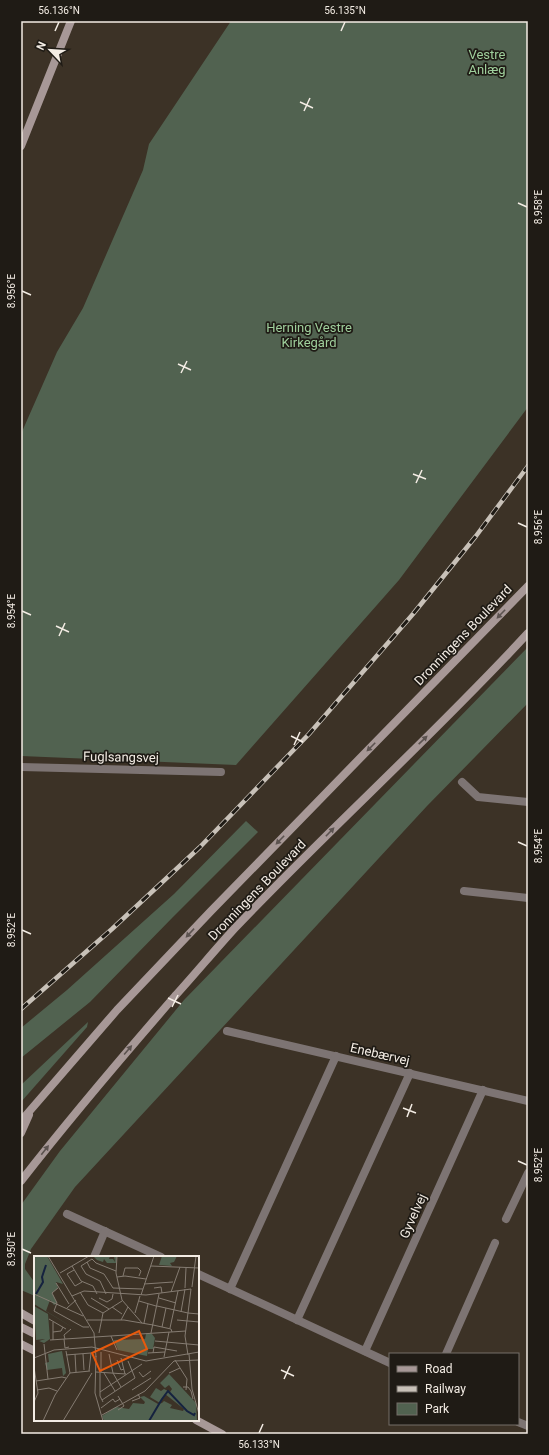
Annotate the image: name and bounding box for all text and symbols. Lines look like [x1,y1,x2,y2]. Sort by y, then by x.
text: 56.136°N [38,5,80,16]
text: 56.135°N [324,5,366,16]
north arrow [30,30,70,70]
text: N [34,40,49,52]
park label: Vestre Anlæg [468,47,506,77]
text: 8.958°E [533,189,544,224]
text: 8.956°E [6,273,17,308]
park label: Herning Vestre Kirkegård [266,320,352,350]
text: 8.956°E [533,509,544,544]
street label: Dronningens Boulevard [411,582,515,688]
text: 8.954°E [6,593,17,628]
one-way arrow [496,609,506,619]
one-way arrow [418,735,428,745]
one-way arrow [366,742,376,752]
street label: Fuglsangsvej [83,749,159,765]
one-way arrow [325,827,335,837]
text: 8.954°E [533,828,544,863]
one-way arrow [275,835,285,845]
street label: Dronningens Boulevard [205,837,309,943]
text: 8.952°E [6,912,17,947]
one-way arrow [185,928,194,938]
street label: Enebærvej [349,1040,411,1068]
one-way arrow [123,1045,132,1056]
one-way arrow [41,1145,49,1156]
text: 8.952°E [533,1147,544,1182]
street label: Gyvelvej [396,1191,430,1241]
text: 8.950°E [6,1231,17,1266]
inset map [34,1256,199,1421]
legend [389,1353,519,1425]
text: Road [425,1362,453,1376]
text: Railway [425,1382,466,1396]
text: Park [425,1402,450,1416]
text: 56.133°N [238,1439,280,1450]

